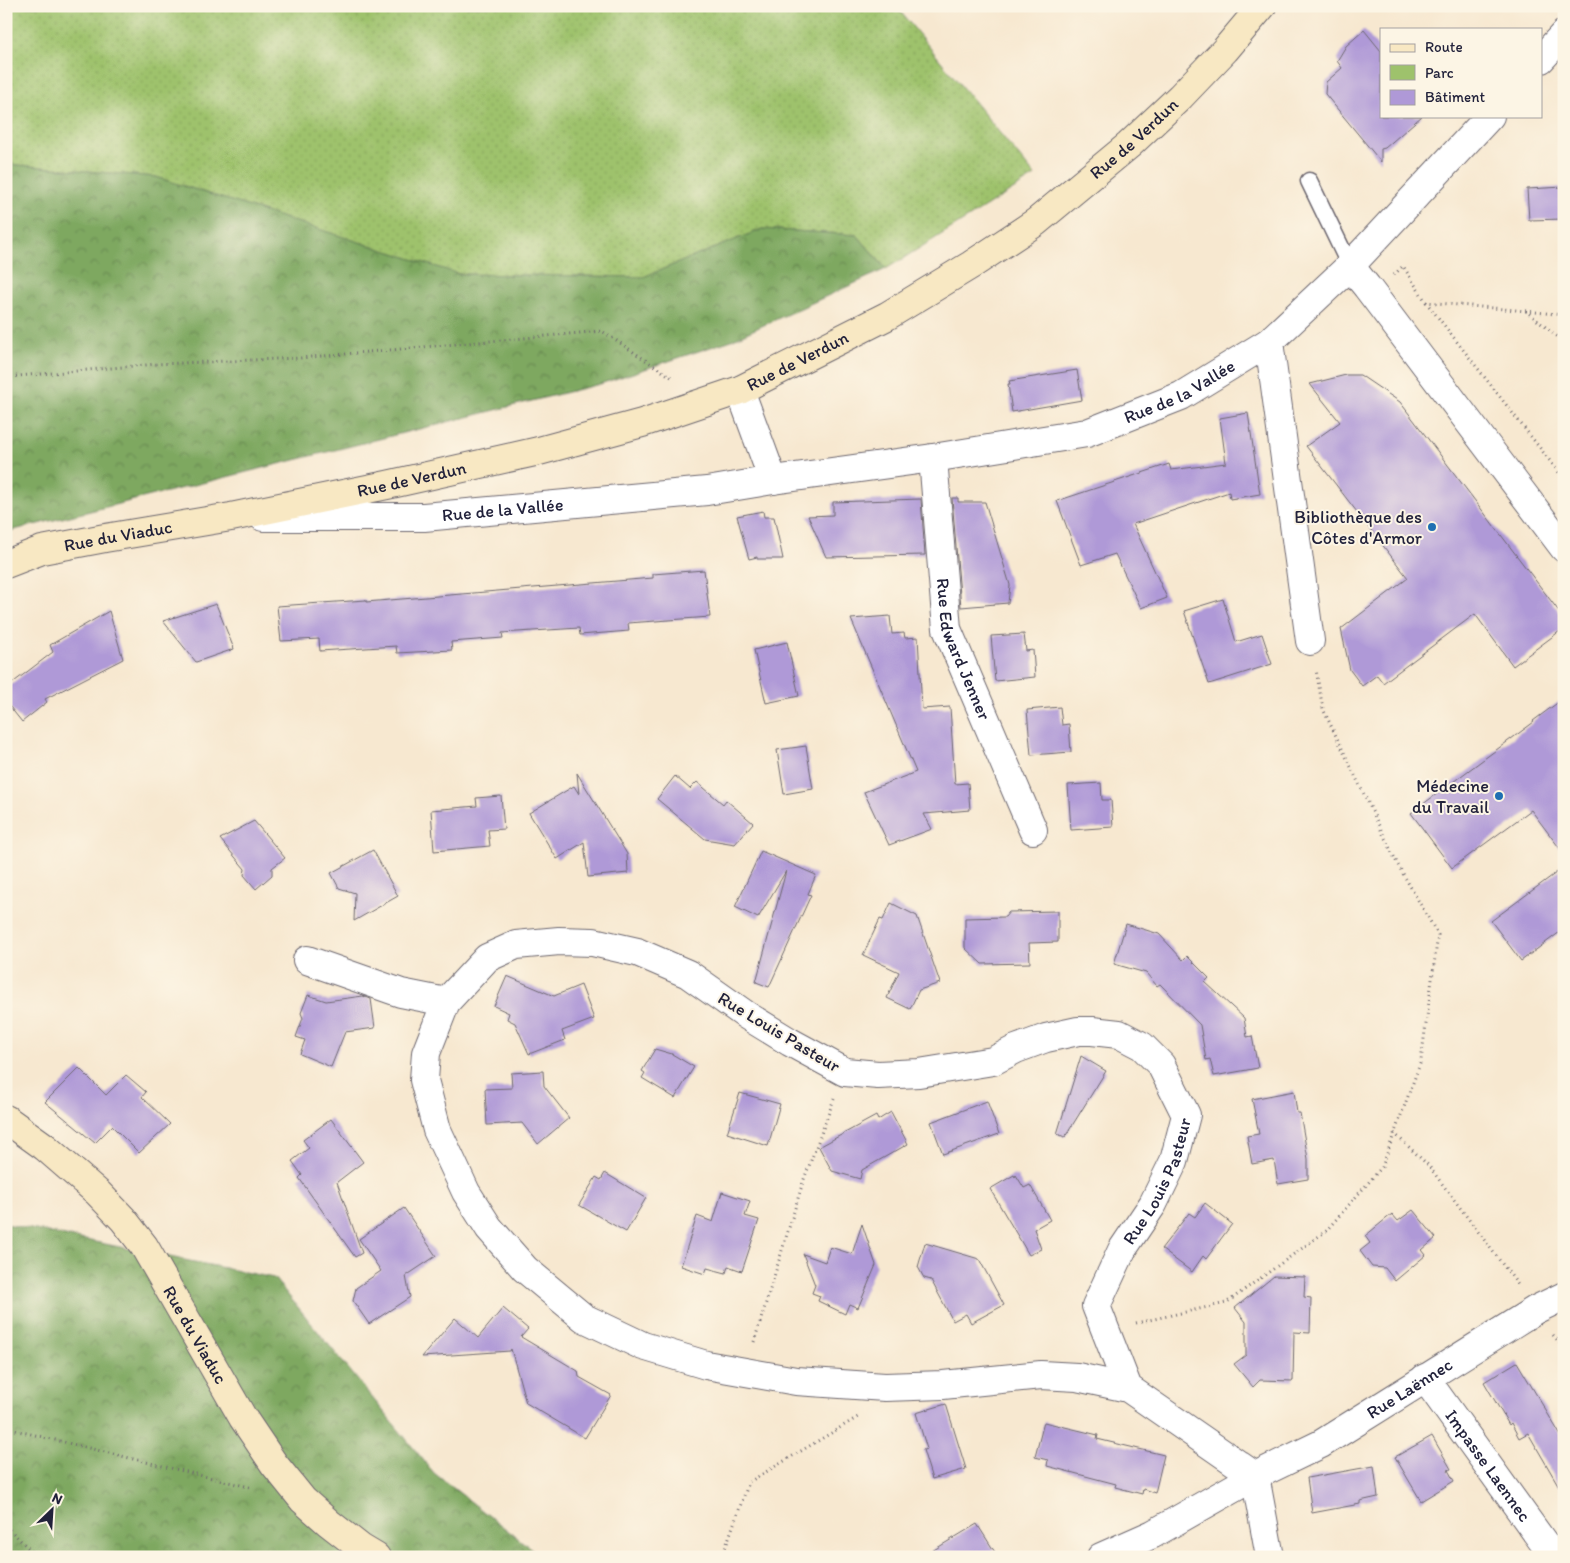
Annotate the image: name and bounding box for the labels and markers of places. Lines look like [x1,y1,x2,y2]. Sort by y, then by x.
place label: Bibliothèque des Côtes d'Armor [1294,506,1423,549]
marker: Bibliothèque des Côtes d'Armor [1426,521,1438,533]
place label: Médecine du Travail [1412,775,1489,818]
marker: Médecine du Travail [1493,790,1505,802]

